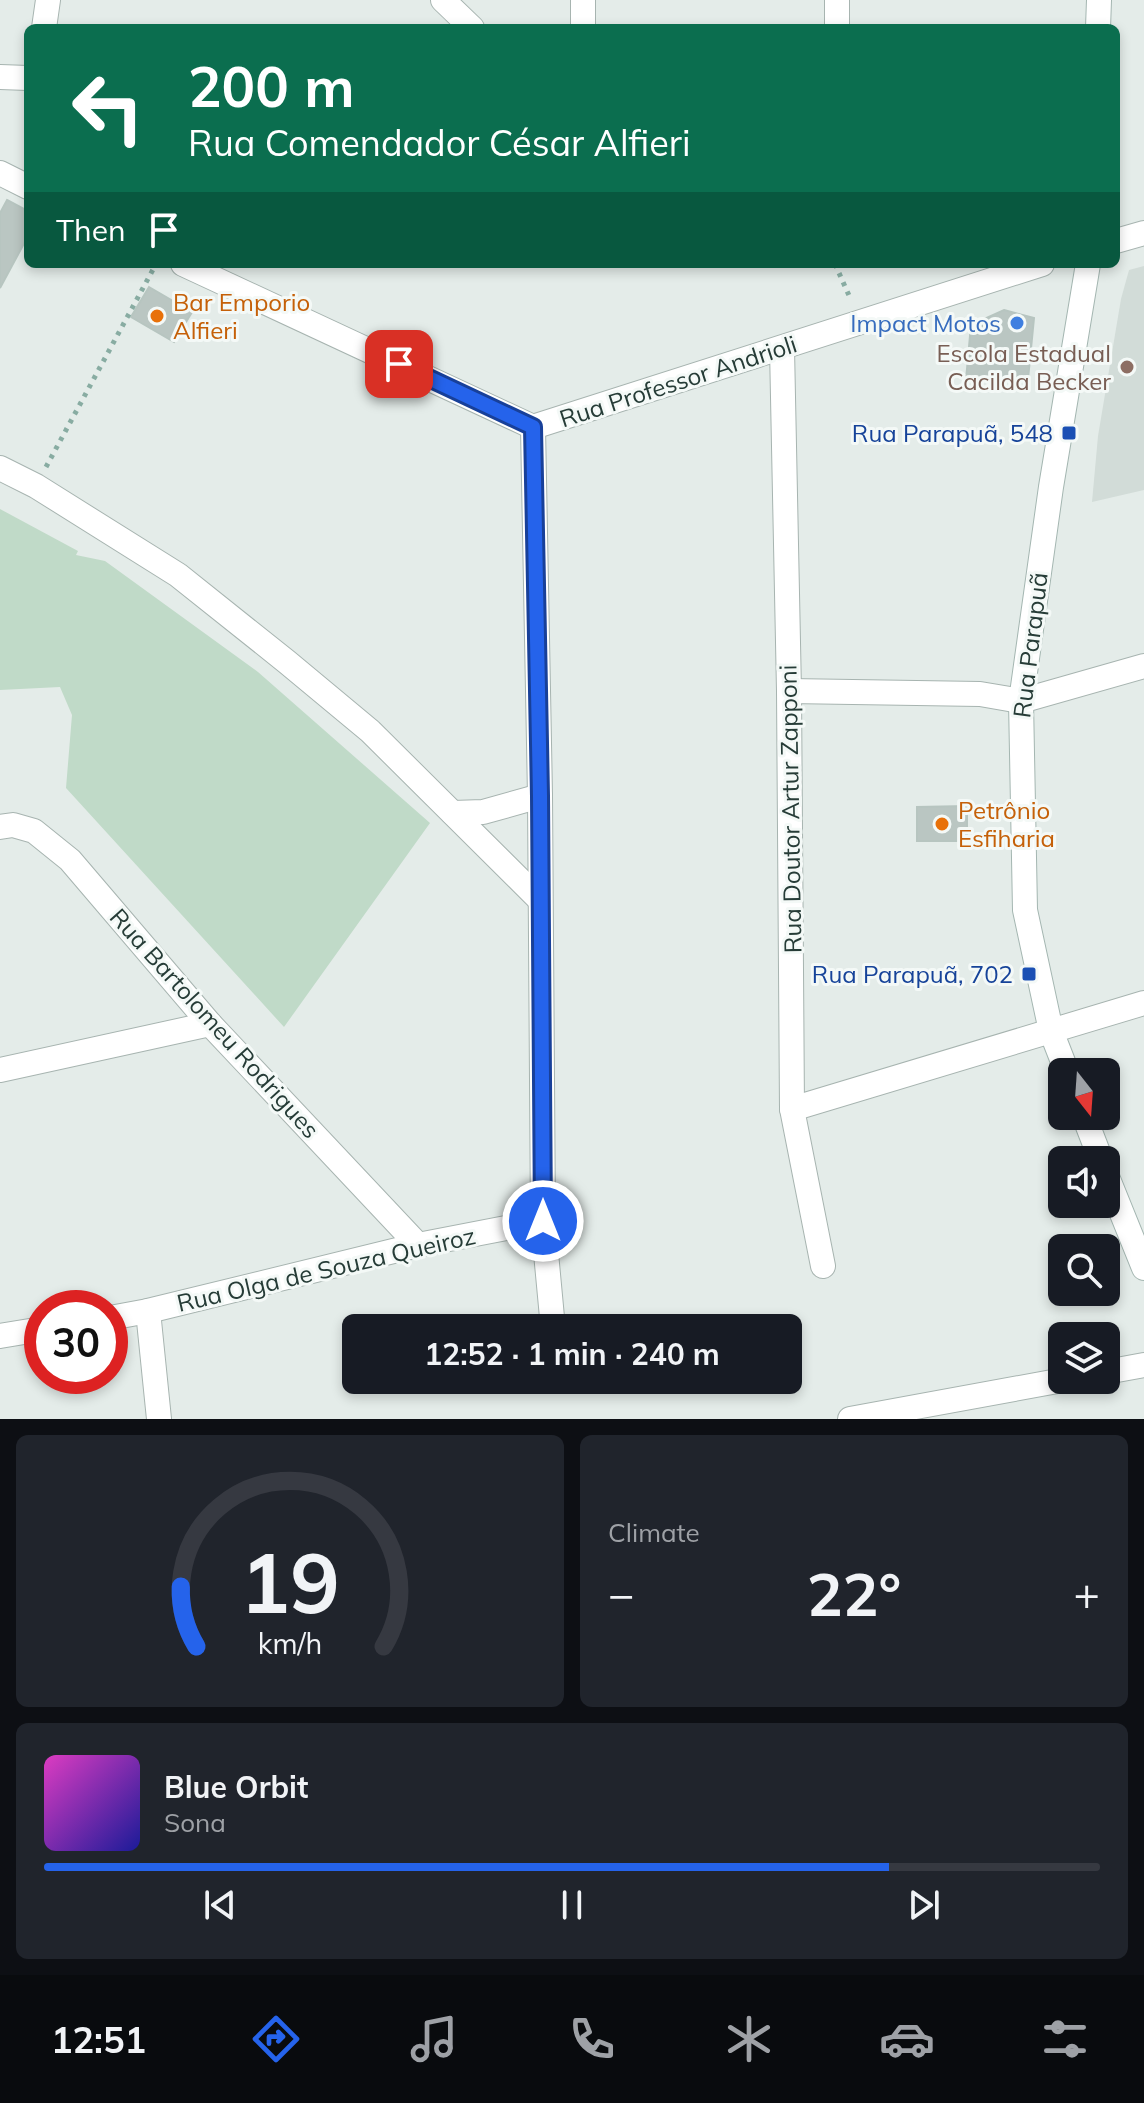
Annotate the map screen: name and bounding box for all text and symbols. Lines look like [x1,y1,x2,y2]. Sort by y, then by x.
text: 200 m [188,51,355,121]
icon: left [56,56,160,160]
text: Rua Comendador César Alfieri [188,120,691,165]
icon: arrive [142,208,186,252]
text: Then [56,211,126,249]
place label: Bar Emporio Alfieri [173,287,310,345]
marker: Bar Emporio Alfieri [148,307,166,325]
place label: Impact Motos [850,308,1001,338]
marker: Impact Motos [1008,314,1026,332]
street label: Rua Professor Andrioli [556,328,800,434]
pin [365,330,433,398]
place label: Escola Estadual Cacilda Becker [937,338,1111,396]
icon: arrive [377,342,421,386]
marker: Escola Estadual Cacilda Becker [1118,358,1136,376]
place label: Rua Parapuã, 548 [852,418,1053,448]
marker: Rua Parapuã, 548 [1060,424,1078,442]
street label: Rua Parapuã [1006,571,1054,719]
street label: Rua Doutor Artur Zapponi [772,665,808,953]
place label: Petrônio Esfiharia [958,795,1055,853]
marker: Petrônio Esfiharia [933,815,951,833]
street label: Rua Bartolomeu Rodrigues [104,902,326,1144]
place label: Rua Parapuã, 702 [812,959,1013,989]
marker: Rua Parapuã, 702 [1020,965,1038,983]
north arrow [1048,1058,1120,1130]
map controls [1048,1058,1120,1394]
button: sound [1048,1146,1120,1218]
position arrow [501,1179,585,1263]
street label: Rua Olga de Souza Queiroz [174,1220,478,1318]
button: search [1048,1234,1120,1306]
speed limit sign: 30 [24,1290,128,1394]
button: layers [1048,1322,1120,1394]
text: 12:52 · 1 min · 240 m [424,1335,720,1373]
text: Climate [608,1516,700,1549]
text: 19 [240,1529,340,1634]
text: 22° [807,1556,901,1631]
text: − [608,1566,634,1621]
text: + [1074,1566,1100,1621]
text: km/h [258,1625,322,1661]
text: Blue Orbit [164,1768,308,1806]
text: Sona [164,1806,226,1839]
icon: previous [198,1883,242,1927]
icon: pause [550,1883,594,1927]
icon: next [902,1883,946,1927]
icon: directions [248,2011,304,2067]
icon: music [406,2011,462,2067]
icon: phone [564,2011,620,2067]
icon: climate [721,2011,777,2067]
icon: car [879,2011,935,2067]
icon: filters [1037,2011,1093,2067]
text: 12:51 [51,2017,146,2062]

